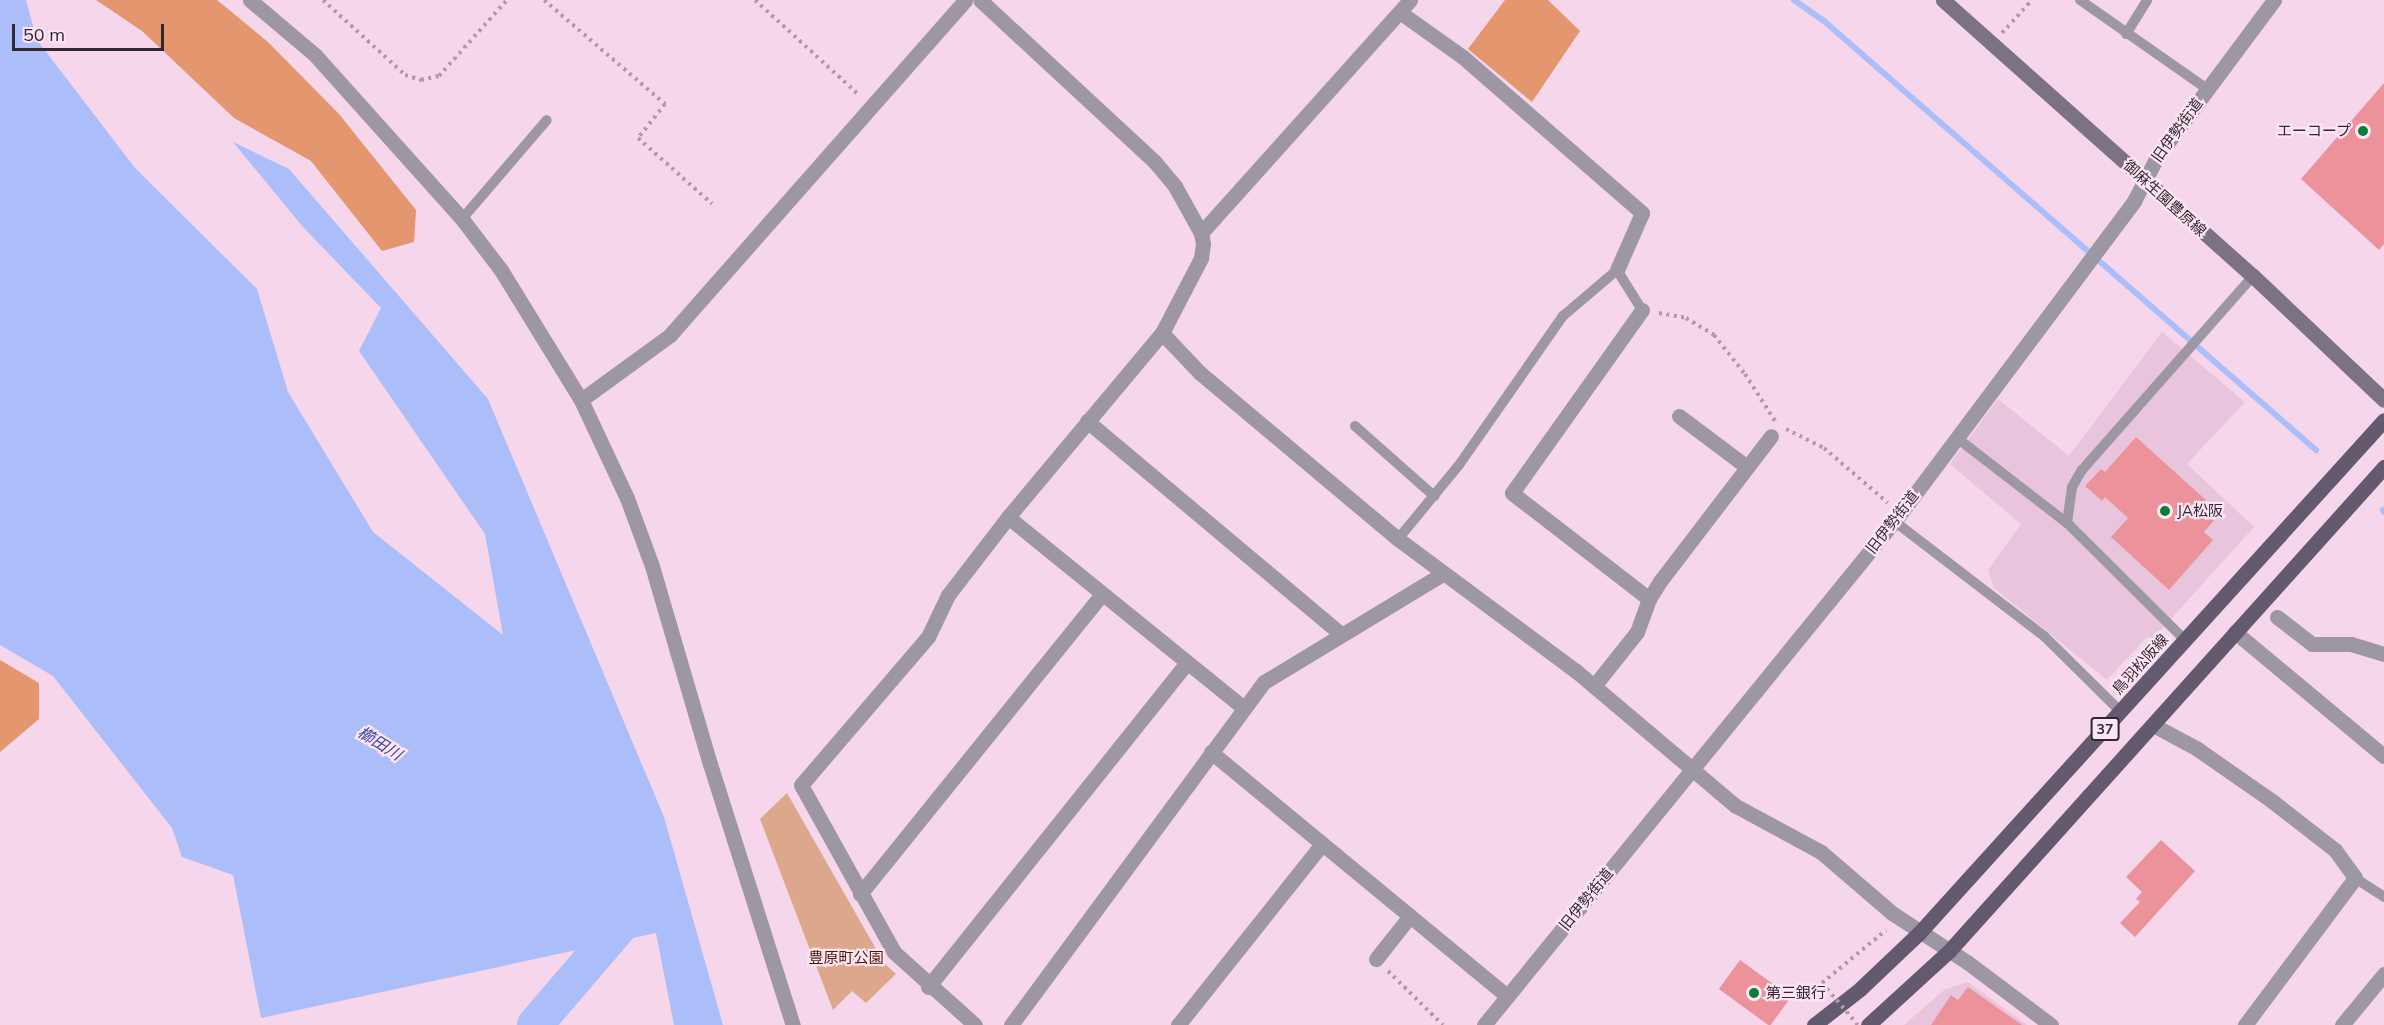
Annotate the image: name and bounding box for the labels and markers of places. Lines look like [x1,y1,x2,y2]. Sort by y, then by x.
place label: エーコープ [2276,122,2351,140]
marker: エーコープ [2356,124,2370,138]
place label: JA松阪 [2177,502,2223,520]
marker: JA松阪 [2158,504,2172,518]
place label: 第三銀行 [1766,984,1826,1002]
marker: 第三銀行 [1747,986,1761,1000]

